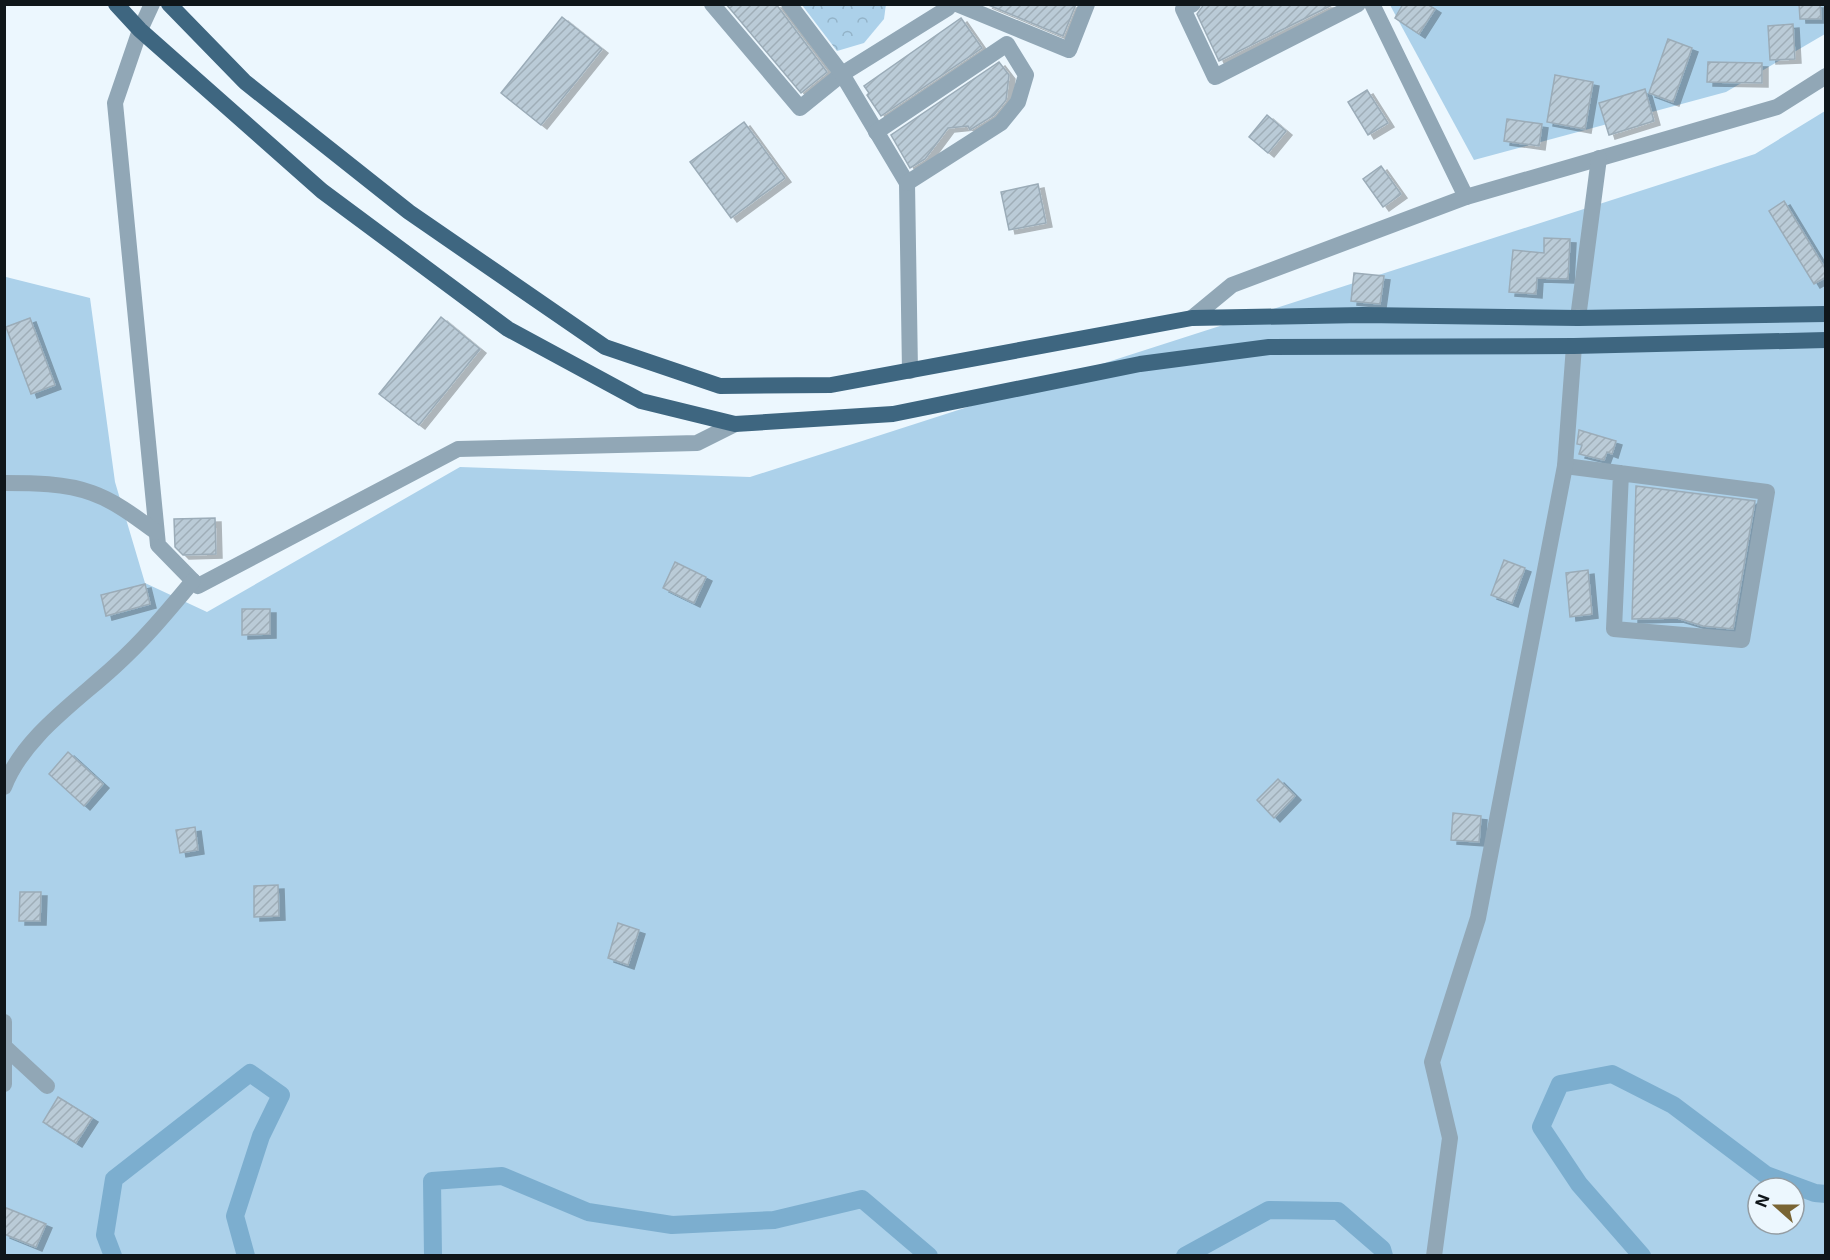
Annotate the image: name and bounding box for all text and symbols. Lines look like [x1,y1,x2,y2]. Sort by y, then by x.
north arrow [1746,1176,1806,1236]
text: N [1750,1191,1774,1210]

